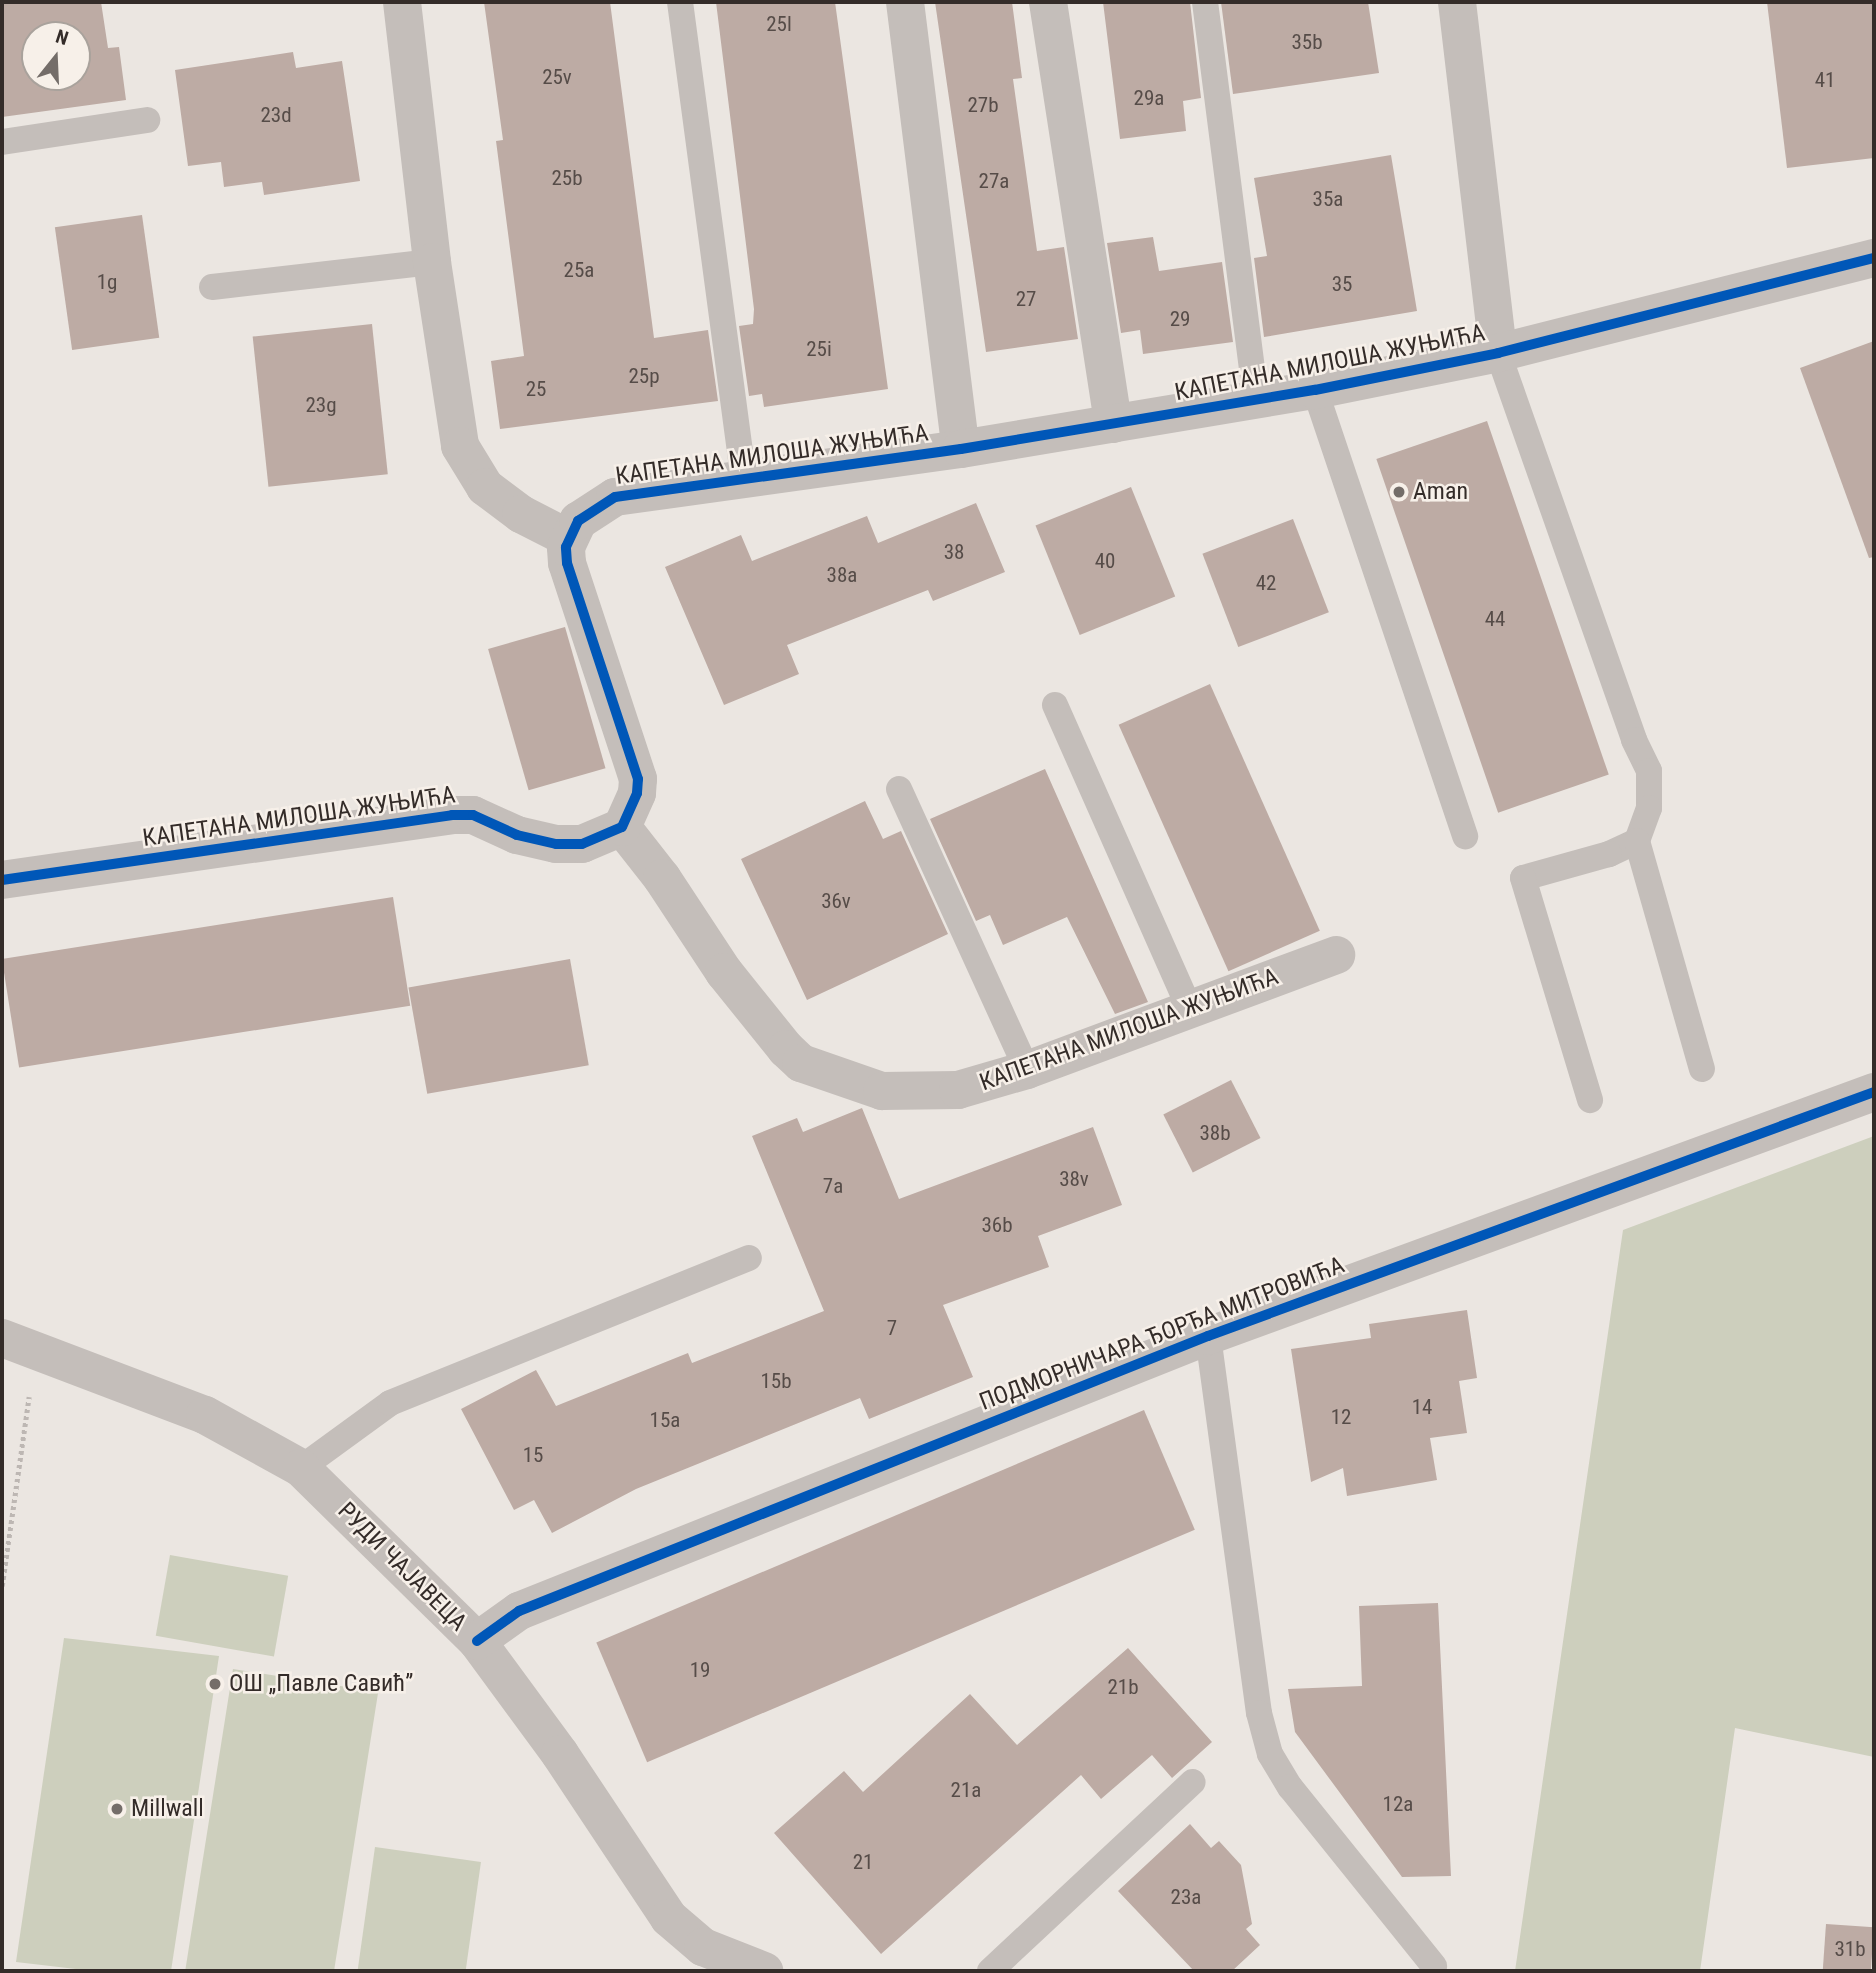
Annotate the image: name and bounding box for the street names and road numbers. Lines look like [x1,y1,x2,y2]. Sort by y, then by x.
street label: КАПЕТАНА МИЛОША ЖУЊИЋА [1172,319,1488,407]
street label: КАПЕТАНА МИЛОША ЖУЊИЋА [614,419,930,491]
street label: КАПЕТАНА МИЛОША ЖУЊИЋА [141,781,457,853]
street label: КАПЕТАНА МИЛОША ЖУЊИЋА [976,963,1282,1097]
street label: ПОДМОРНИЧАРА ЂОРЂА МИТРОВИЋА [975,1251,1349,1417]
street label: РУДИ ЧАЈАВЕЦА [332,1497,472,1637]

